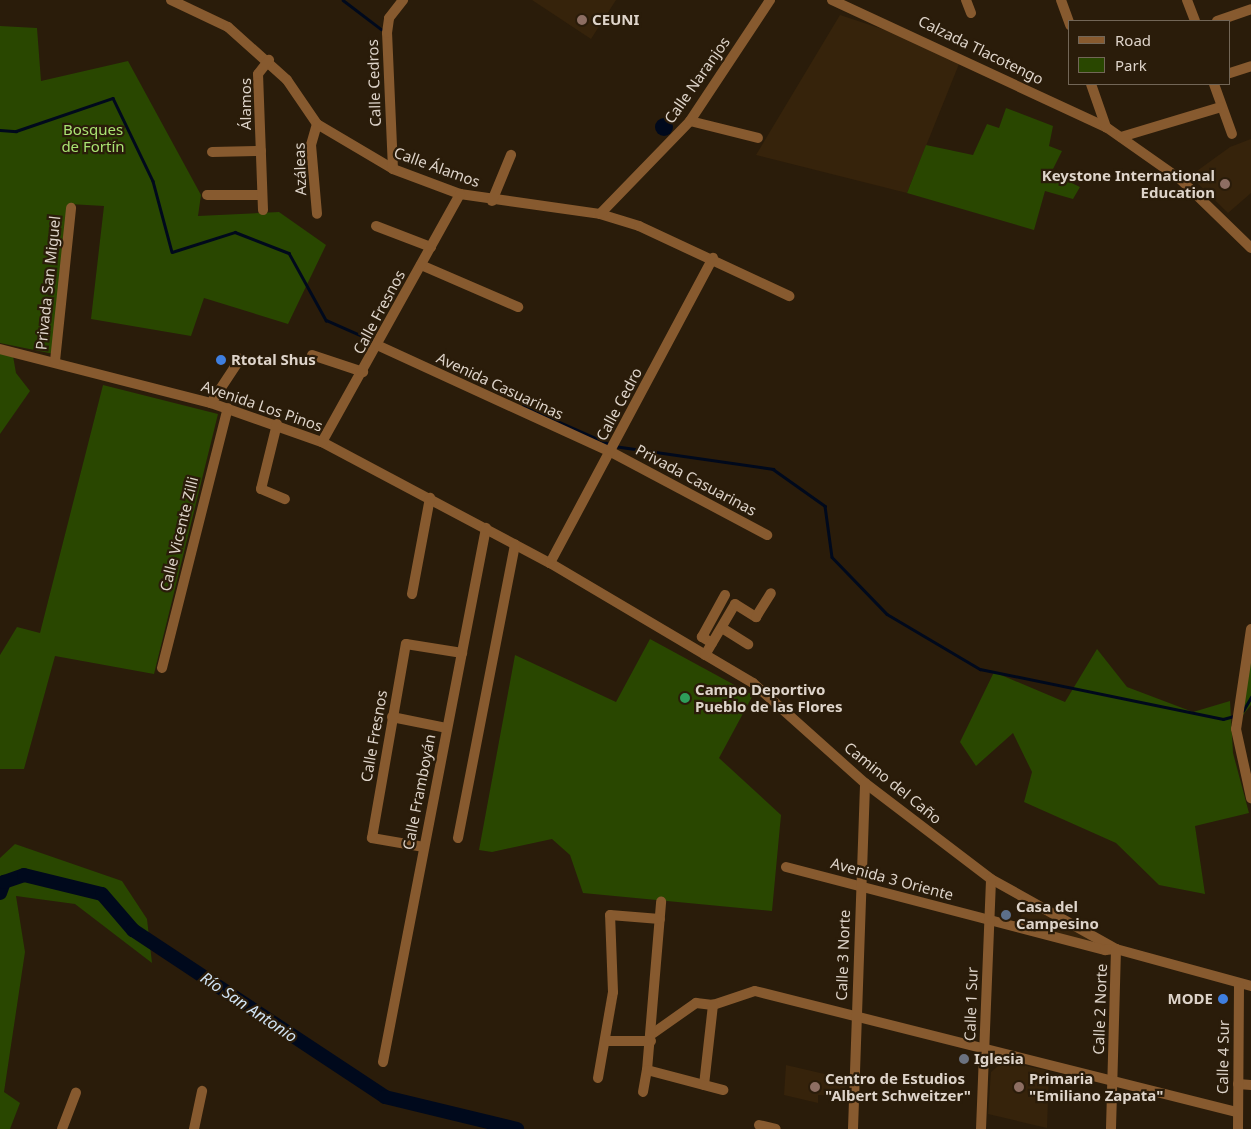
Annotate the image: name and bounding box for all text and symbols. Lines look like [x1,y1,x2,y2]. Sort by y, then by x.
place label: CEUNI [592,11,639,29]
street label: Calzada Tlacotengo [915,12,1047,88]
marker: CEUNI [576,14,588,26]
legend [1068,20,1231,85]
text: Road [1115,30,1151,50]
street label: Calle Naranjos [661,33,733,127]
street label: Calle Cedros [363,39,385,127]
text: Park [1115,55,1147,75]
street label: Álamos [237,78,255,130]
park label: Bosques de Fortín [61,120,125,155]
street label: Azáleas [290,142,310,196]
street label: Calle Álamos [392,143,482,191]
place label: Keystone International Education [1042,166,1215,201]
marker: Keystone International Education [1219,178,1231,190]
street label: Privada San Miguel [32,215,64,351]
street label: Calle Fresnos [349,267,409,357]
street label: Avenida Casuarinas [434,349,566,423]
place label: Rtotal Shus [231,351,316,369]
marker: Rtotal Shus [215,354,227,366]
street label: Calle Cedro [592,364,646,444]
street label: Avenida Los Pinos [199,377,325,435]
street label: Privada Casuarinas [632,441,760,519]
street label: Calle Vicente Zilli [156,475,202,593]
place label: Campo Deportivo Pueblo de las Flores [695,680,842,715]
street label: Calle Fresnos [357,689,391,783]
marker: Campo Deportivo Pueblo de las Flores [679,692,691,704]
street label: Calle Framboyán [399,733,439,851]
street label: Camino del Caño [841,738,945,828]
street label: Avenida 3 Oriente [829,854,955,904]
place label: Casa del Campesino [1016,897,1099,932]
street label: Calle 3 Norte [832,909,854,1001]
marker: Casa del Campesino [1000,909,1012,921]
street label: Calle 2 Norte [1089,963,1111,1055]
street label: Calle 1 Sur [961,967,981,1041]
water label: Río San Antonio [197,968,301,1046]
place label: MODE [1168,990,1213,1008]
marker: MODE [1217,993,1229,1005]
street label: Calle 4 Sur [1213,1020,1233,1094]
place label: Iglesia [974,1050,1024,1068]
marker: Iglesia [958,1053,970,1065]
place label: Centro de Estudios "Albert Schweitzer" [825,1069,971,1104]
place label: Primaria "Emiliano Zapata" [1029,1069,1163,1104]
marker: Centro de Estudios "Albert Schweitzer" [809,1081,821,1093]
marker: Primaria "Emiliano Zapata" [1013,1081,1025,1093]

